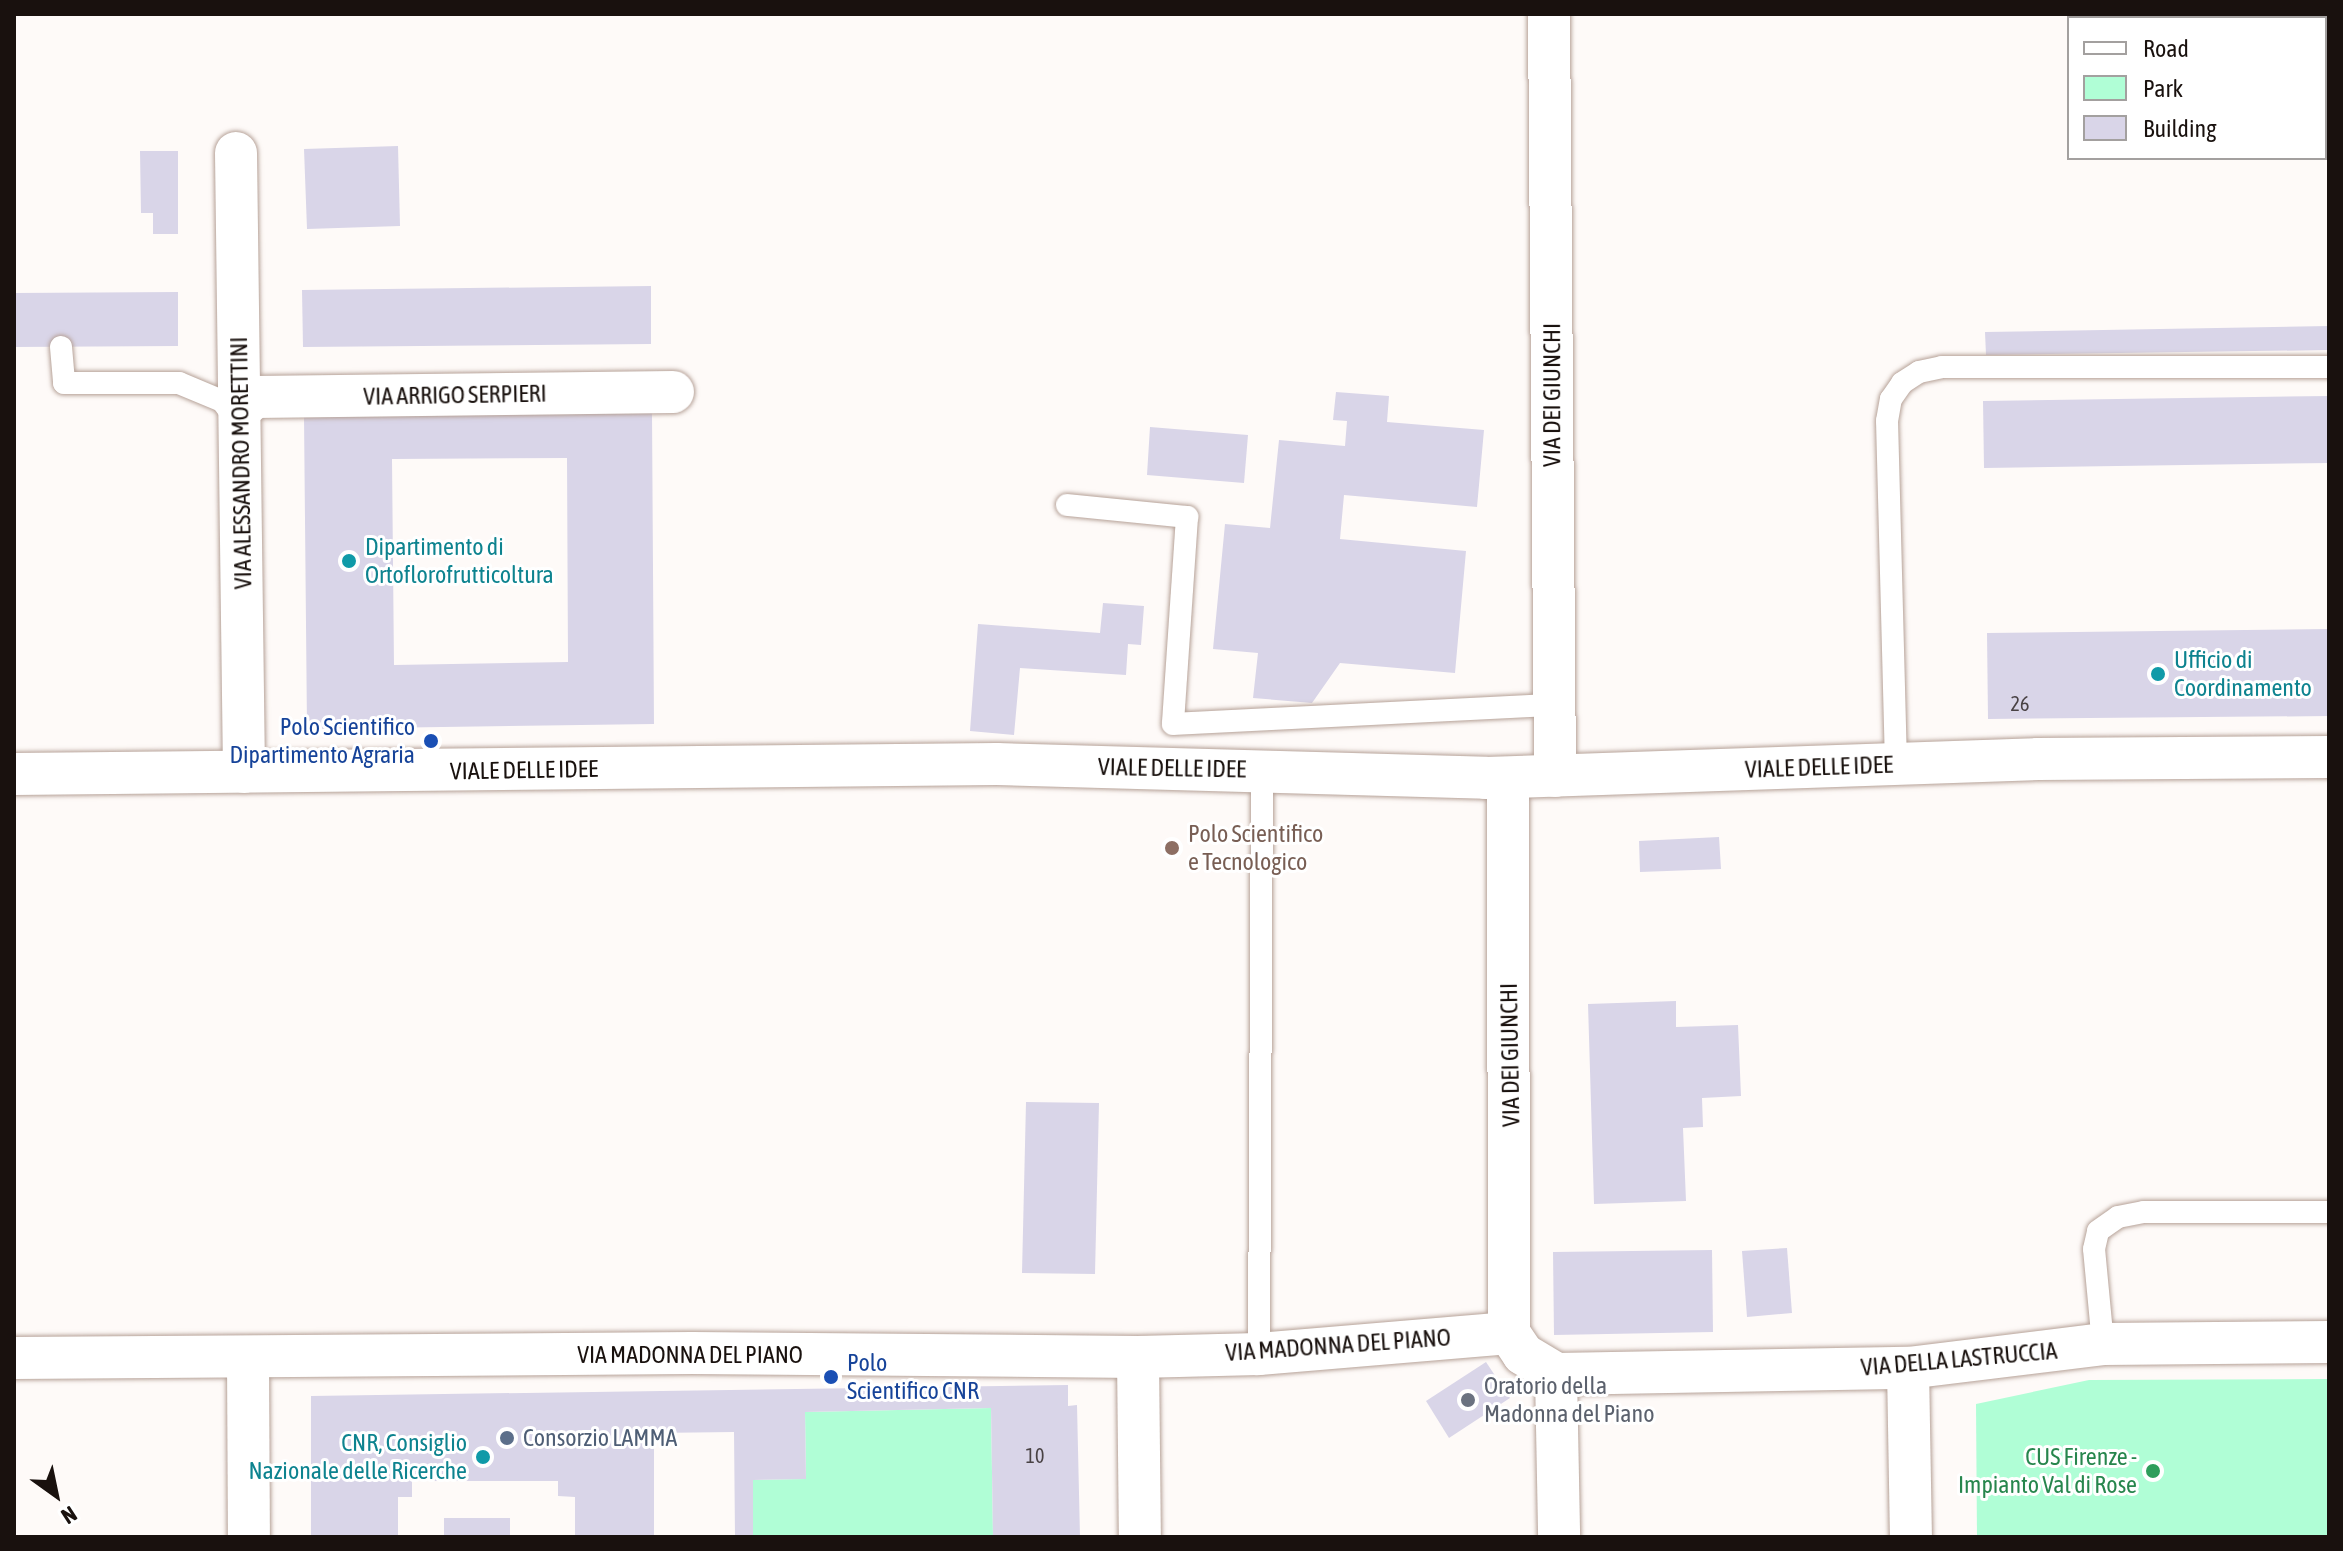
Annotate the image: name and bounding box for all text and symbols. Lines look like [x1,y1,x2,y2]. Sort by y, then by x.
legend [2067,16,2327,160]
text: Road [2143,35,2189,62]
text: Park [2143,75,2183,102]
text: Building [2143,115,2216,142]
street label: VIA DEI GIUNCHI [1538,323,1566,467]
street label: VIA ALESSANDRO MORETTINI [224,336,258,590]
street label: VIA ARRIGO SERPIERI [363,379,547,411]
place label: Dipartimento di Ortoflorofrutticoltura [365,533,554,589]
marker: Dipartimento di Ortoflorofrutticoltura [340,552,358,570]
place label: Ufficio di Coordinamento [2174,646,2312,702]
marker: Ufficio di Coordinamento [2149,665,2167,683]
house number: 26 [2011,691,2029,715]
place label: Polo Scientifico Dipartimento Agraria [230,713,415,769]
marker: Polo Scientifico Dipartimento Agraria [422,732,440,750]
street label: VIALE DELLE IDEE [1744,750,1894,784]
street label: VIALE DELLE IDEE [1098,752,1246,784]
street label: VIALE DELLE IDEE [450,754,598,786]
place label: Polo Scientifico e Tecnologico [1188,820,1323,876]
marker: Polo Scientifico e Tecnologico [1163,839,1181,857]
street label: VIA DEI GIUNCHI [1494,983,1526,1127]
street label: VIA MADONNA DEL PIANO [1224,1323,1452,1367]
street label: VIA DELLA LASTRUCCIA [1860,1336,2058,1382]
street label: VIA MADONNA DEL PIANO [577,1341,803,1369]
place label: Polo Scientifico CNR [847,1349,979,1405]
marker: Polo Scientifico CNR [822,1368,840,1386]
place label: Oratorio della Madonna del Piano [1484,1372,1654,1428]
marker: Oratorio della Madonna del Piano [1459,1391,1477,1409]
place label: Consorzio LAMMA [523,1424,677,1452]
place label: CNR, Consiglio Nazionale delle Ricerche [248,1429,467,1485]
marker: Consorzio LAMMA [498,1429,516,1447]
house number: 10 [1026,1443,1044,1467]
place label: CUS Firenze - Impianto Val di Rose [1958,1443,2137,1499]
marker: CNR, Consiglio Nazionale delle Ricerche [474,1448,492,1466]
north arrow [16,1455,96,1535]
marker: CUS Firenze - Impianto Val di Rose [2144,1462,2162,1480]
text: N [57,1501,82,1530]

